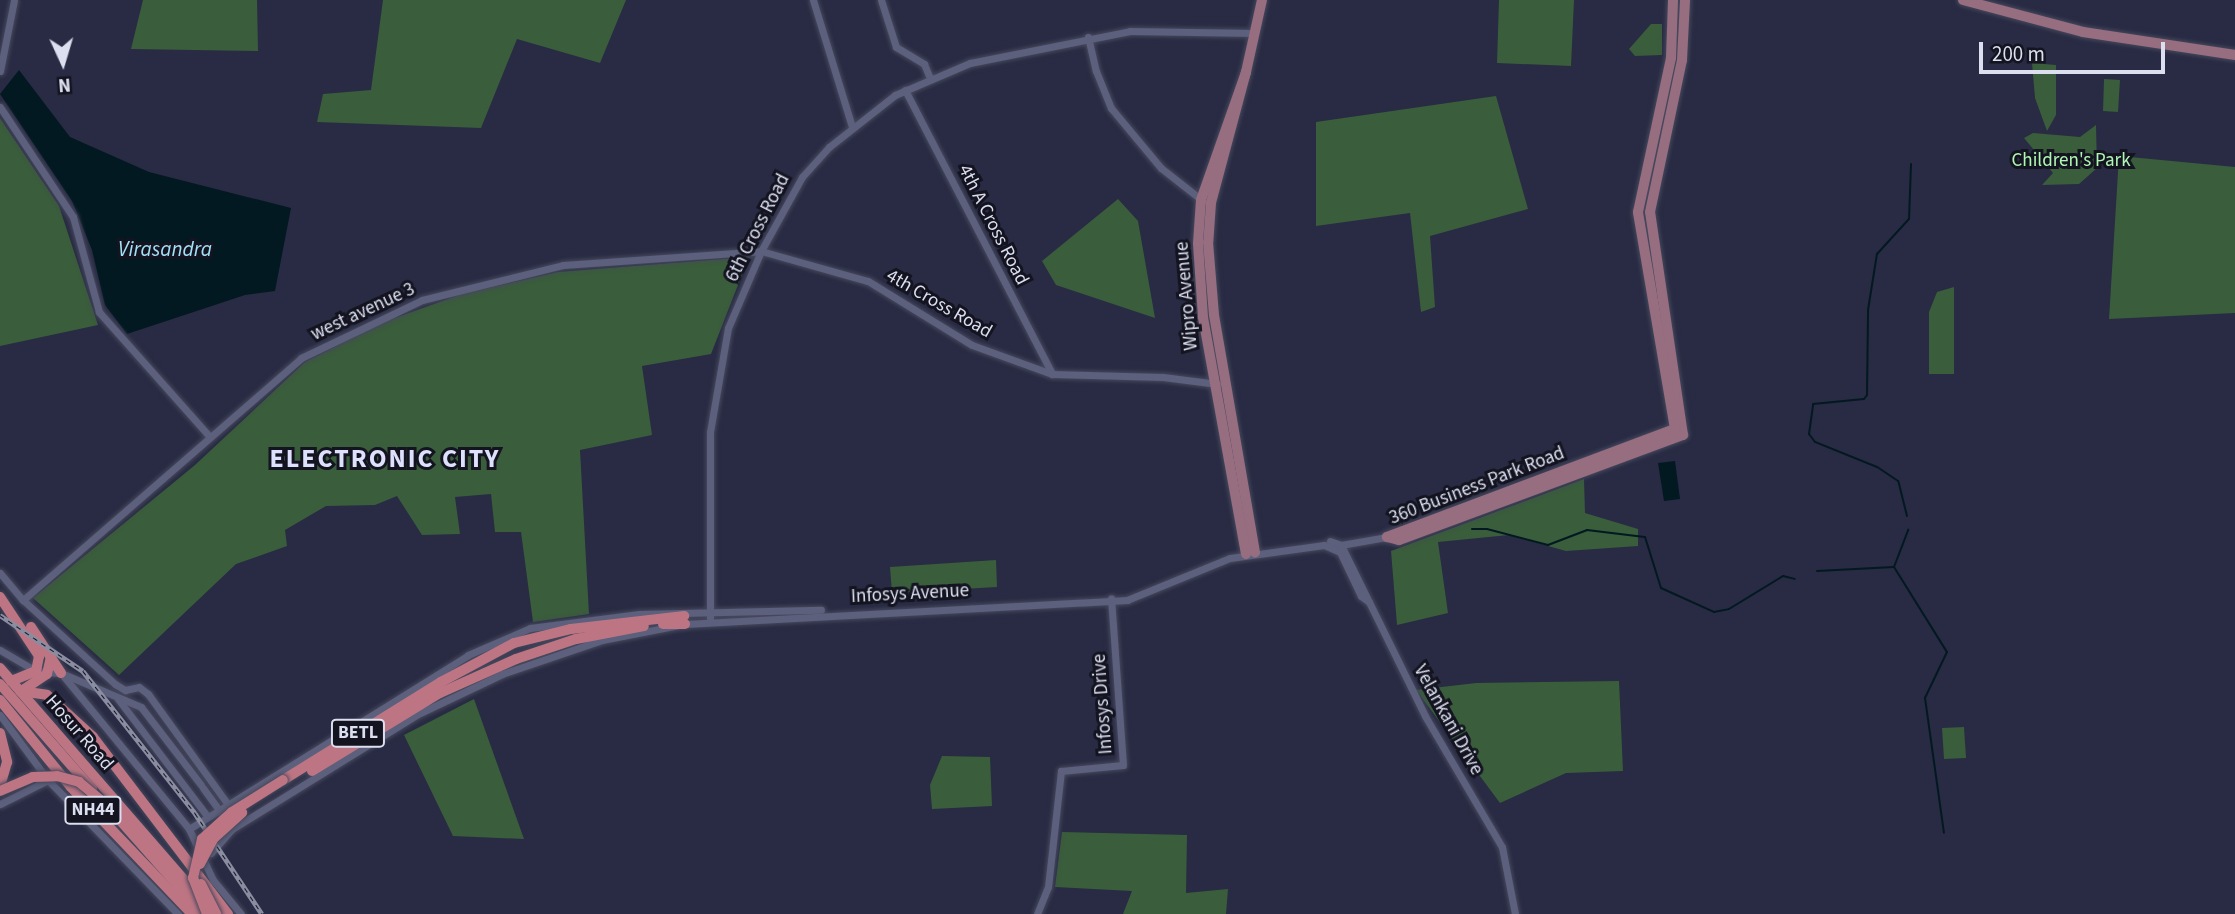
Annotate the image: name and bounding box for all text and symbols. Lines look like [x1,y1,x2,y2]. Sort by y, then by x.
north arrow [28,28,98,98]
scale bar [1983,28,2168,72]
text: 200 m [1992,39,2045,69]
text: N [57,71,72,98]
park label: Children's Park [2011,150,2131,172]
street label: 4th A Cross Road [953,161,1033,289]
street label: 6th Cross Road [721,170,795,286]
water label: Virasandra [118,236,212,262]
street label: Wipro Avenue [1171,241,1203,351]
street label: 4th Cross Road [882,265,996,343]
street label: west avenue 3 [307,278,419,346]
street label: 360 Business Park Road [1386,442,1568,530]
district label: ELECTRONIC CITY [271,443,499,475]
street label: Infosys Avenue [850,580,970,608]
street label: Infosys Drive [1088,653,1118,755]
street label: Velankani Drive [1408,661,1488,779]
street label: Hosur Road [40,691,118,775]
road number: BETL [330,718,386,748]
road number: NH44 [63,796,123,824]

